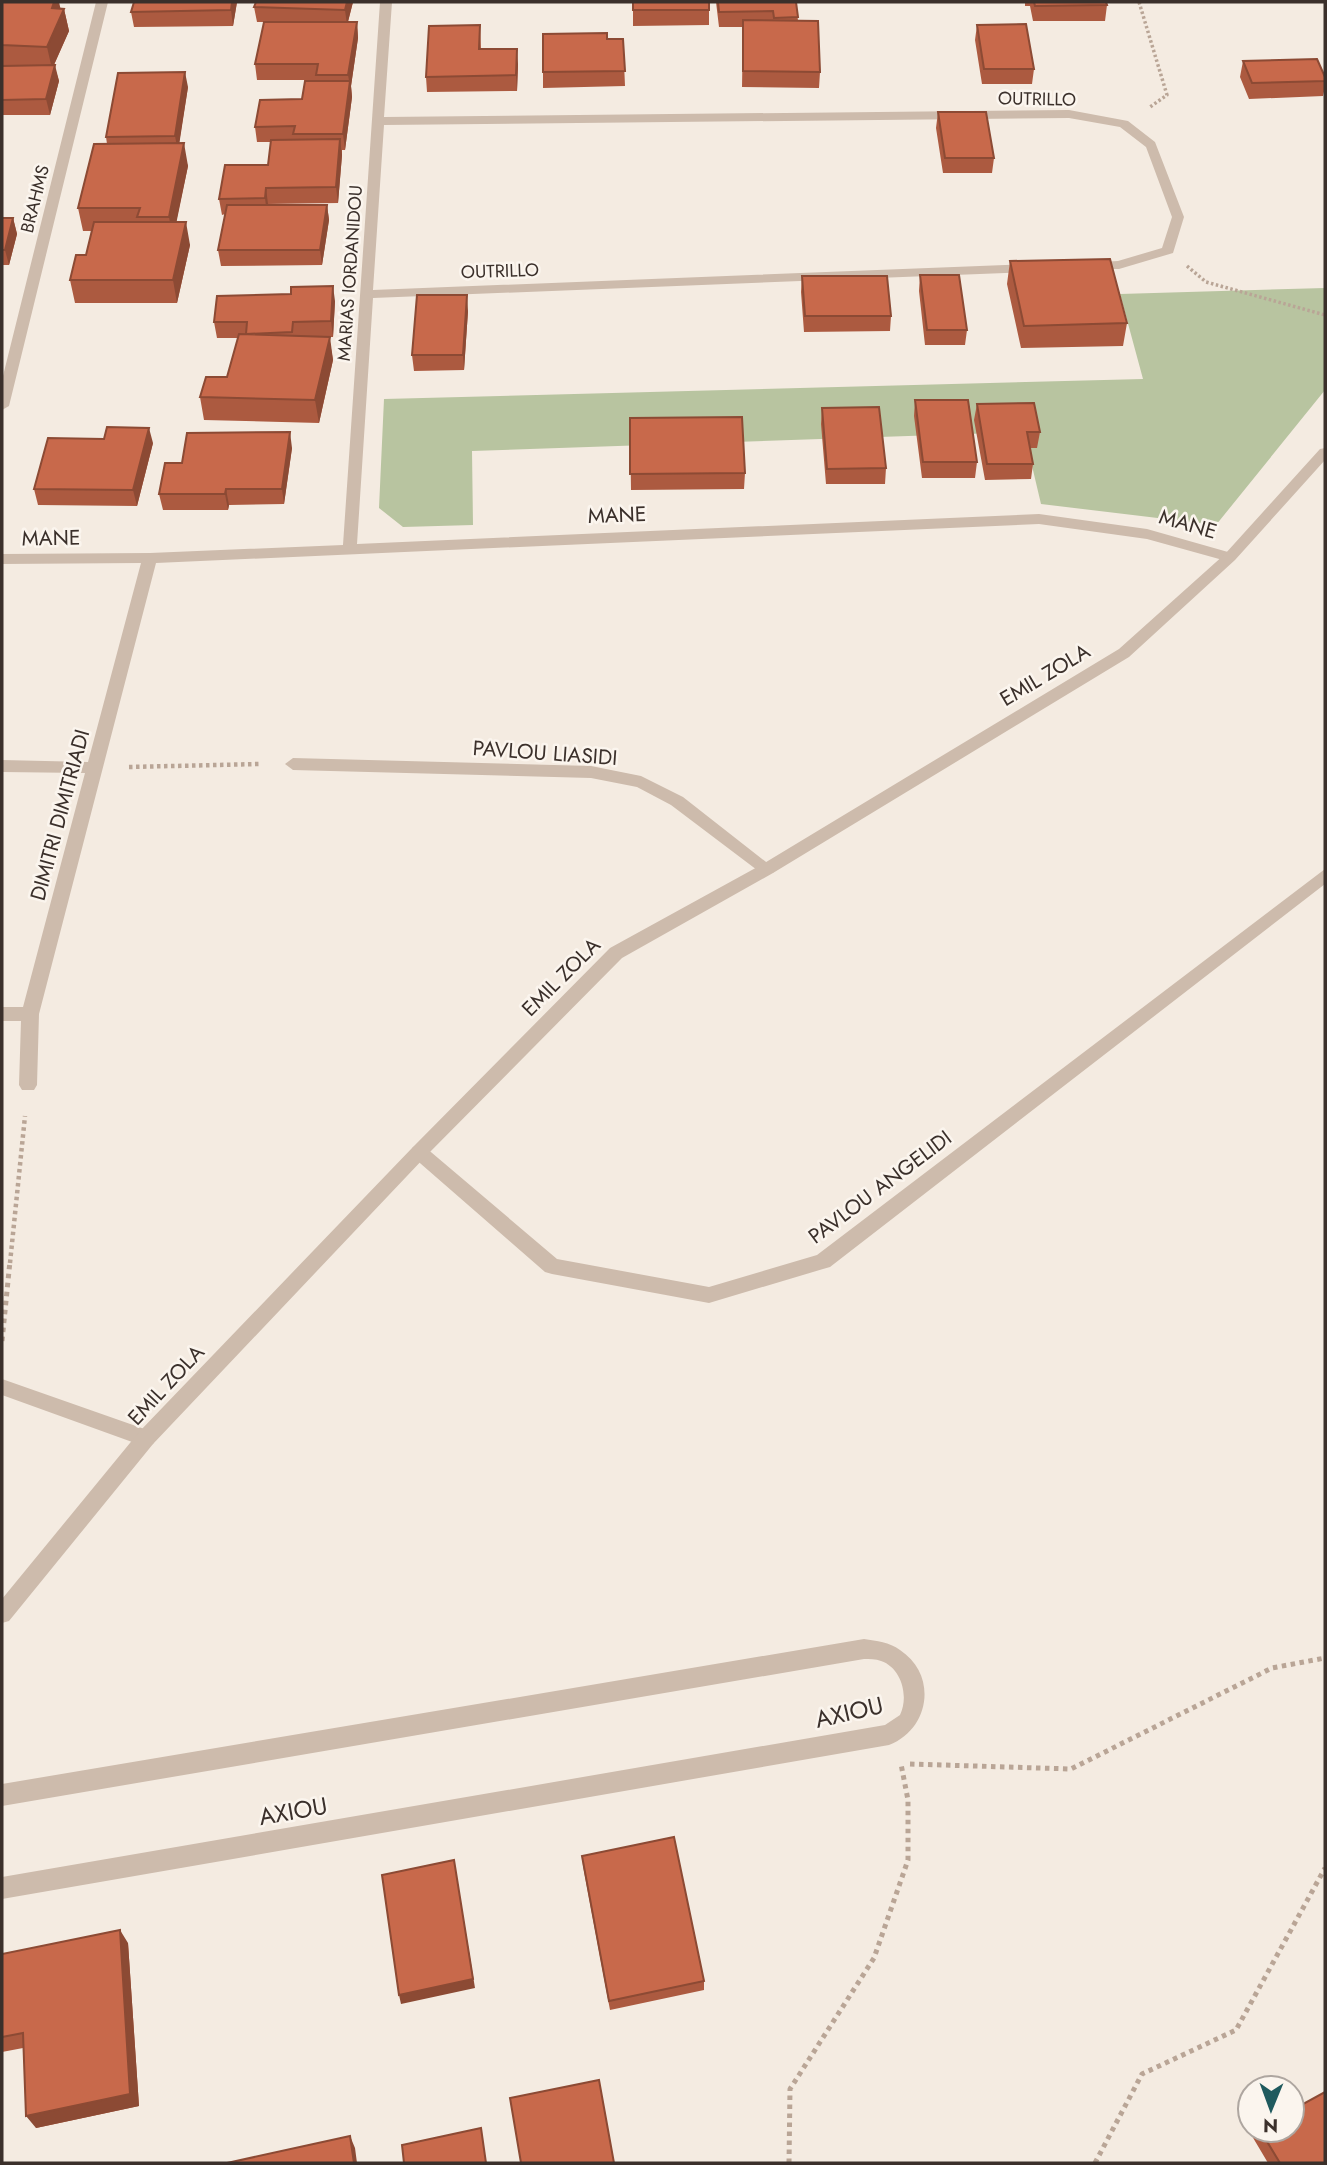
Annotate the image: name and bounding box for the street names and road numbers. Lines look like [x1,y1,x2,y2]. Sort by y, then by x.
street label: OUTRILLO [998,85,1076,113]
street label: BRAHMS [14,162,56,236]
street label: MARIAS IORDANIDOU [331,184,369,362]
street label: OUTRILLO [460,257,540,285]
street label: MANE [587,499,647,531]
street label: MANE [1156,501,1220,547]
street label: MANE [21,522,81,554]
street label: EMIL ZOLA [994,636,1096,714]
street label: DIMITRI DIMITRIADI [23,726,97,904]
street label: PAVLOU LIASIDI [472,733,618,773]
street label: EMIL ZOLA [515,931,607,1023]
street label: PAVLOU ANGELIDI [802,1123,958,1251]
street label: EMIL ZOLA [121,1338,211,1432]
street label: AXIOU [811,1687,887,1737]
street label: AXIOU [256,1788,330,1834]

